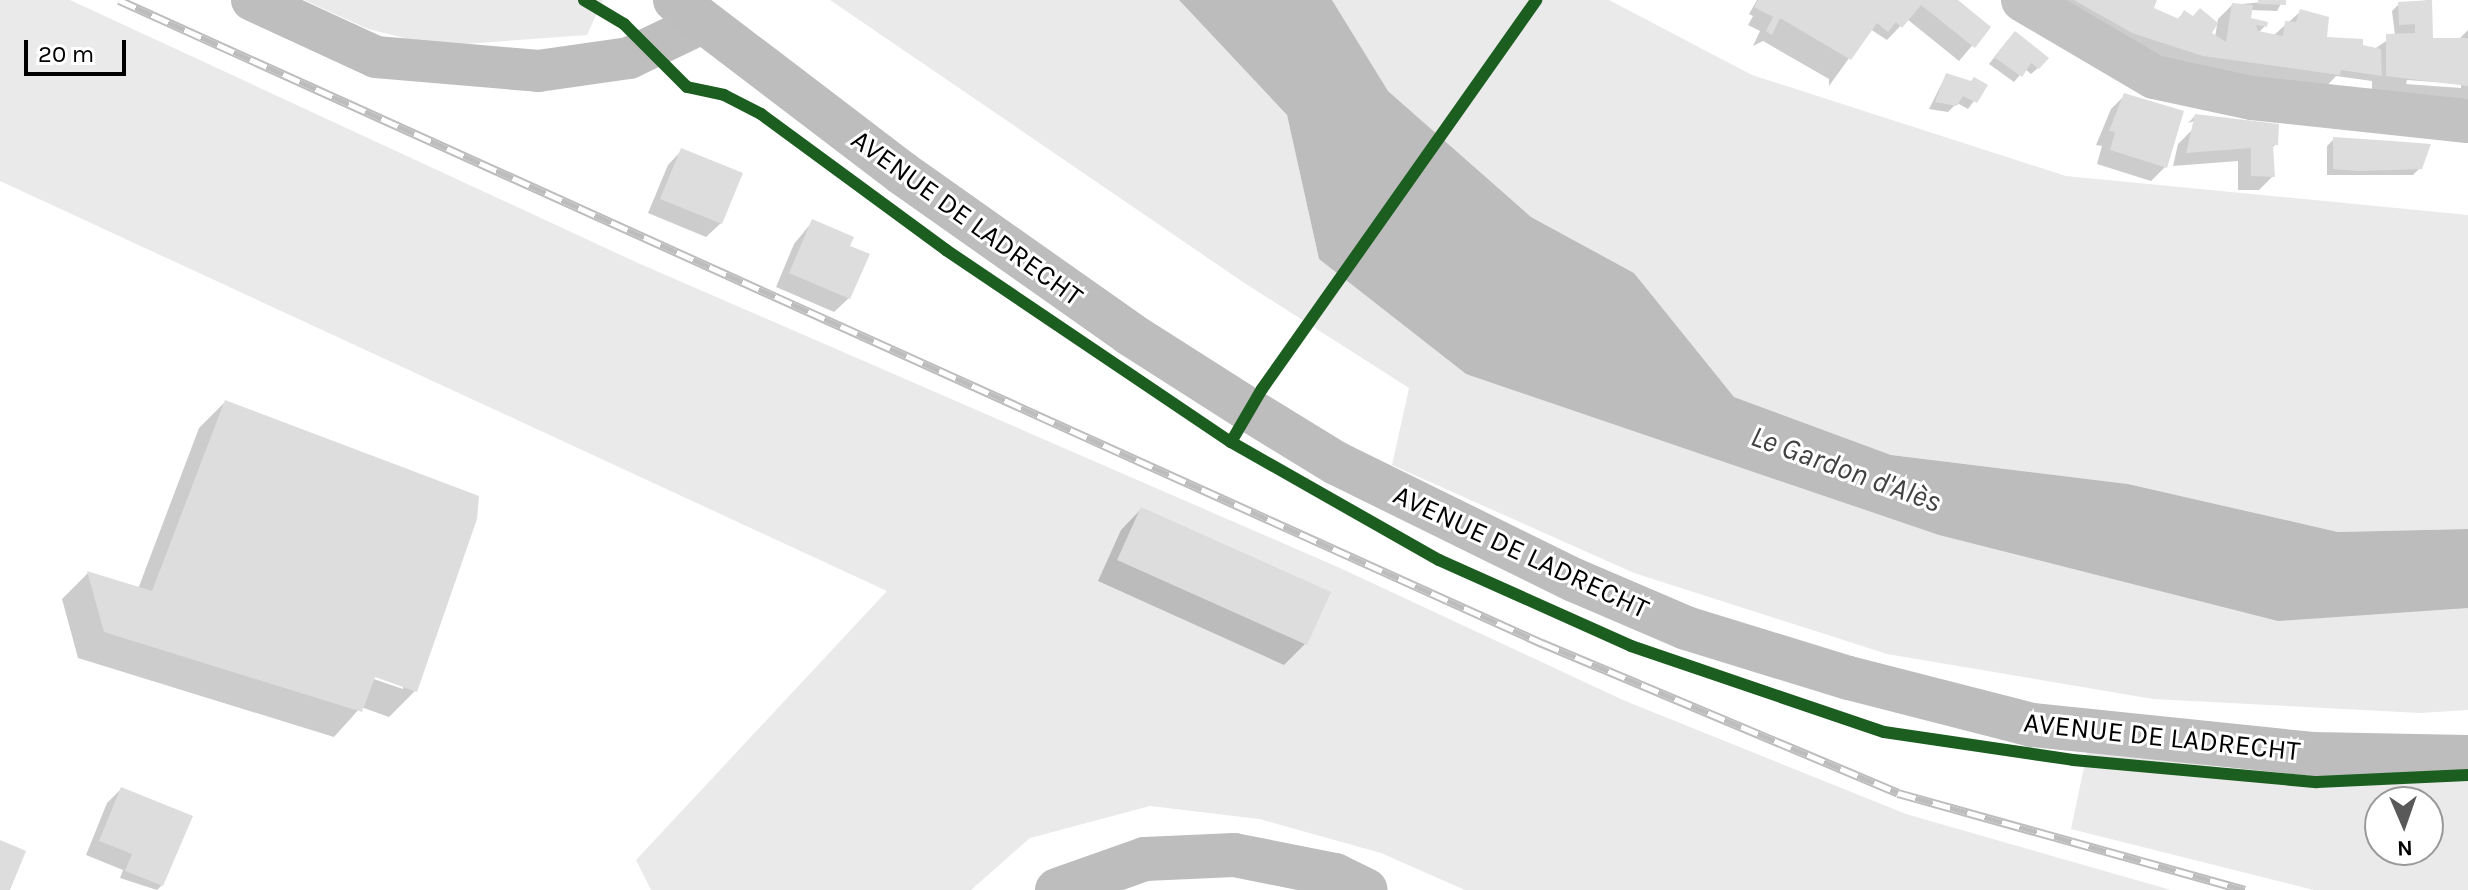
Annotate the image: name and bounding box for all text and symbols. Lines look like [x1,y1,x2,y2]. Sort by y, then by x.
scale bar [28,24,130,74]
text: 20 m [38,40,94,68]
street label: AVENUE DE LADRECHT [845,123,1089,313]
water label: Le Gardon d'Alès [1746,418,1946,520]
street label: AVENUE DE LADRECHT [1388,478,1654,626]
street label: AVENUE DE LADRECHT [2022,706,2302,768]
north arrow [2364,786,2444,866]
text: N [2396,835,2413,861]

